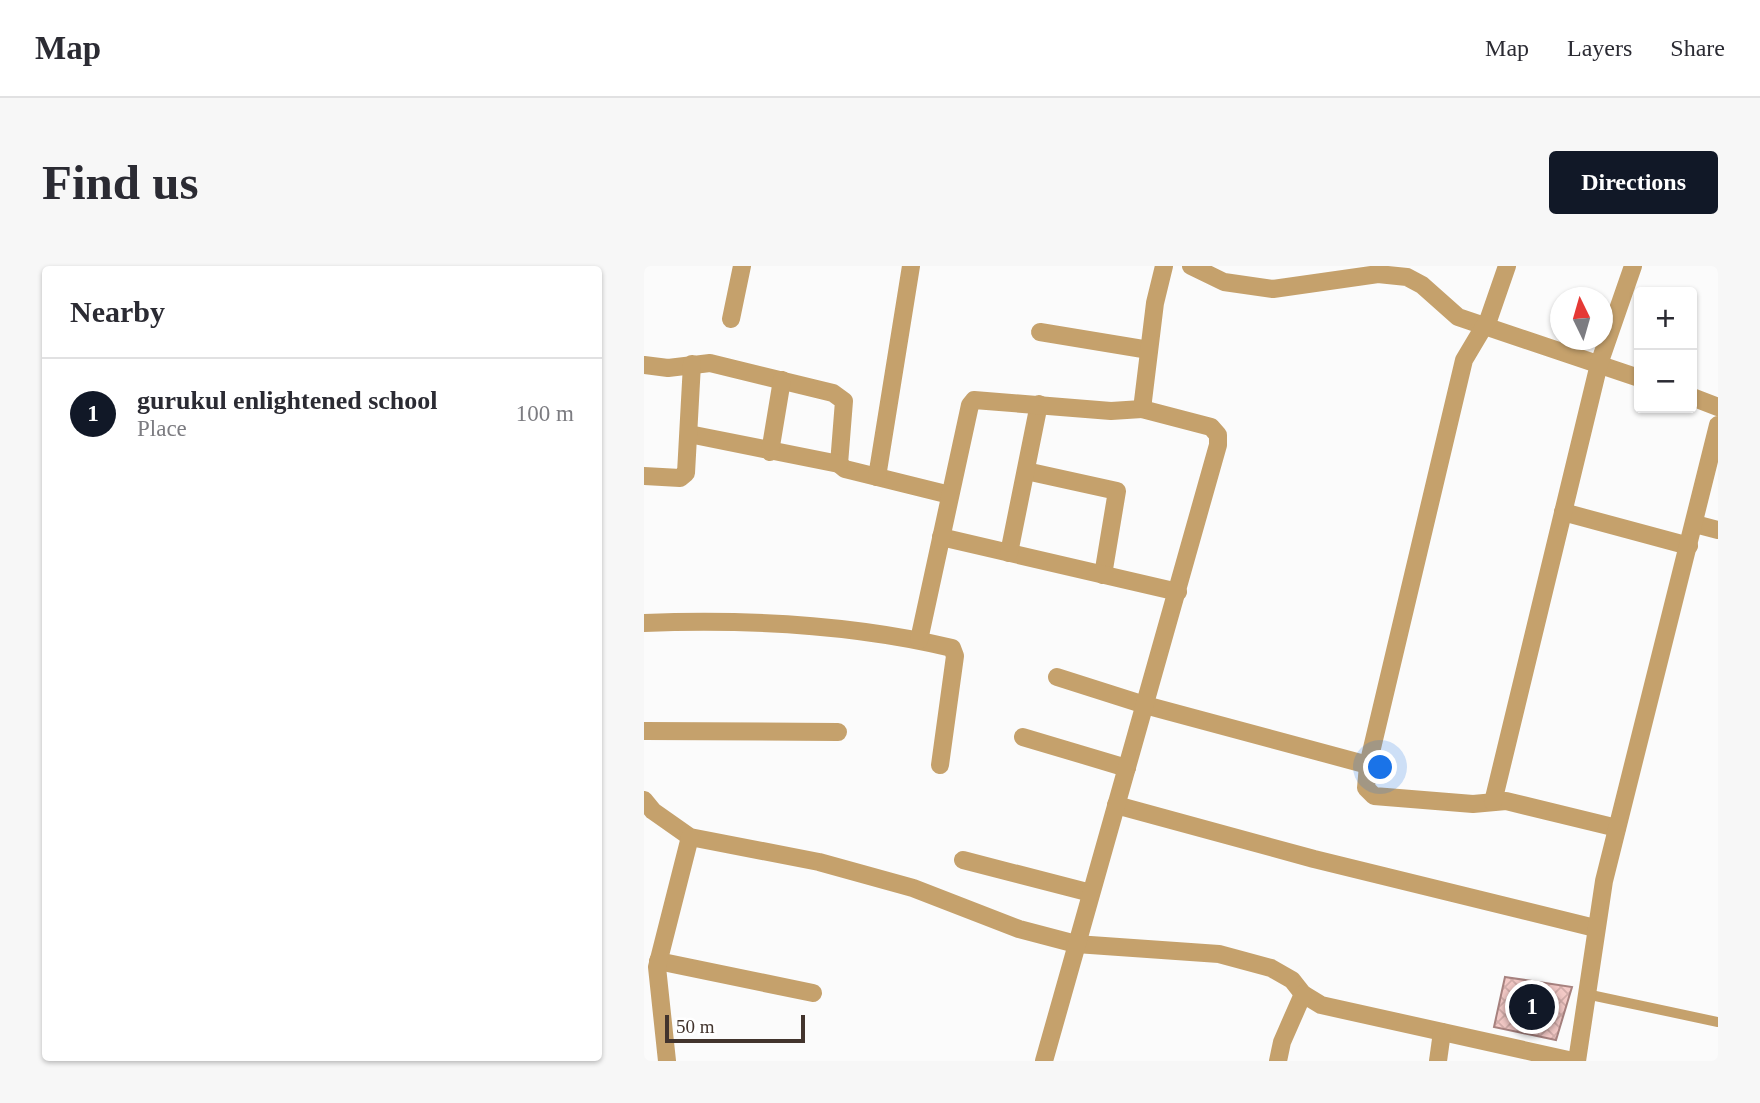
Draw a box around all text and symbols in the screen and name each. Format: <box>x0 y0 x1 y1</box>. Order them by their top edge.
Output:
text: Map <box>35 30 101 66</box>
text: Map <box>1485 35 1529 61</box>
text: Layers <box>1567 35 1632 61</box>
text: Share <box>1670 35 1725 61</box>
button: Directions <box>1549 151 1718 214</box>
text: Find us <box>42 155 199 210</box>
north arrow <box>1550 287 1613 350</box>
map controls <box>1634 287 1697 413</box>
button: + <box>1634 287 1697 350</box>
text: Nearby <box>70 295 165 328</box>
button: − <box>1634 350 1697 413</box>
text: gurukul enlightened school <box>137 386 438 415</box>
text: 1 <box>87 401 99 426</box>
text: 100 m <box>516 401 574 426</box>
text: Place <box>137 416 187 441</box>
your location <box>1363 750 1397 784</box>
pin: 1 <box>1509 981 1555 1033</box>
scale bar <box>665 1012 805 1044</box>
text: 50 m <box>676 1016 715 1037</box>

